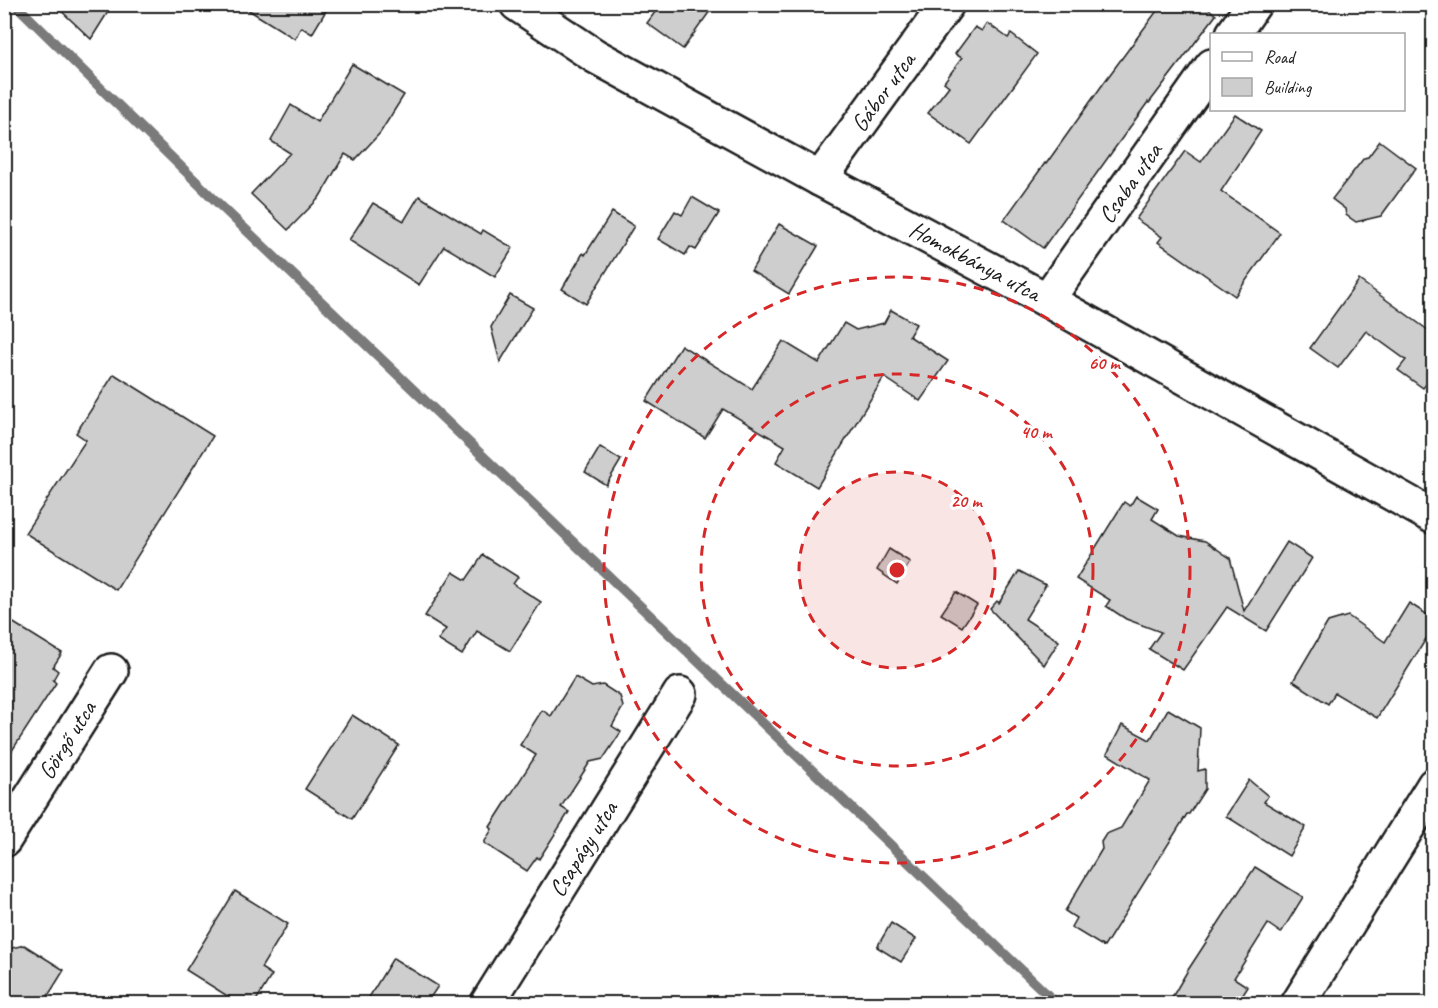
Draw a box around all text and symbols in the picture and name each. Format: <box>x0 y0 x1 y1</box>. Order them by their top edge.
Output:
legend <box>1210 33 1405 111</box>
street label: Gábor utca <box>844 45 923 138</box>
text: Road <box>1264 46 1297 68</box>
text: Building <box>1264 76 1313 98</box>
street label: Csaba utca <box>1091 136 1169 229</box>
street label: Homokbánya utca <box>904 214 1048 309</box>
text: 60 m <box>1088 352 1121 374</box>
text: 40 m <box>1021 421 1053 443</box>
text: 20 m <box>951 490 983 512</box>
centre of rings <box>887 560 907 580</box>
street label: Görgő utca <box>31 694 103 785</box>
street label: Csapágy utca <box>542 795 625 902</box>

